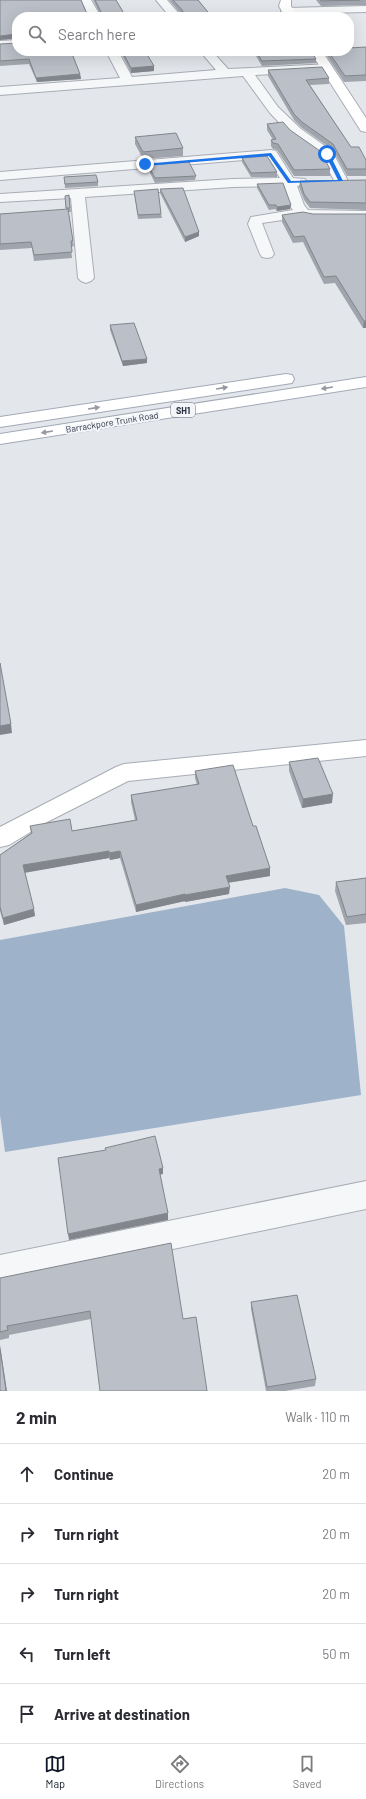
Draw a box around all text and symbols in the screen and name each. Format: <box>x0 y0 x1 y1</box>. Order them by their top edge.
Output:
search box <box>12 12 354 56</box>
icon: search <box>26 23 48 45</box>
text: Search here <box>58 25 136 43</box>
route start <box>318 145 336 163</box>
route end <box>136 155 154 173</box>
one-way arrow <box>216 385 229 391</box>
one-way arrow <box>321 385 334 391</box>
road number: SH1 <box>171 403 195 417</box>
one-way arrow <box>88 405 100 411</box>
street label: Barrackpore Trunk Road <box>65 409 159 435</box>
one-way arrow <box>41 429 53 435</box>
text: 2 min <box>16 1407 57 1427</box>
text: Walk · 110 m <box>285 1409 350 1425</box>
icon: ahead <box>16 1463 38 1485</box>
text: Continue <box>54 1465 114 1483</box>
text: 20 m <box>322 1466 350 1482</box>
icon: right <box>16 1523 38 1545</box>
text: Turn right <box>54 1525 119 1543</box>
text: 20 m <box>322 1526 350 1542</box>
icon: right <box>16 1583 38 1605</box>
text: Turn right <box>54 1585 119 1603</box>
text: 20 m <box>322 1586 350 1602</box>
icon: left <box>16 1643 38 1665</box>
text: Turn left <box>54 1645 110 1663</box>
text: 50 m <box>323 1646 350 1662</box>
icon: arrive <box>16 1703 38 1725</box>
text: Arrive at destination <box>54 1705 190 1723</box>
tab: Map <box>44 1753 66 1790</box>
tab: Directions <box>155 1753 204 1790</box>
tab: Saved <box>293 1753 322 1790</box>

